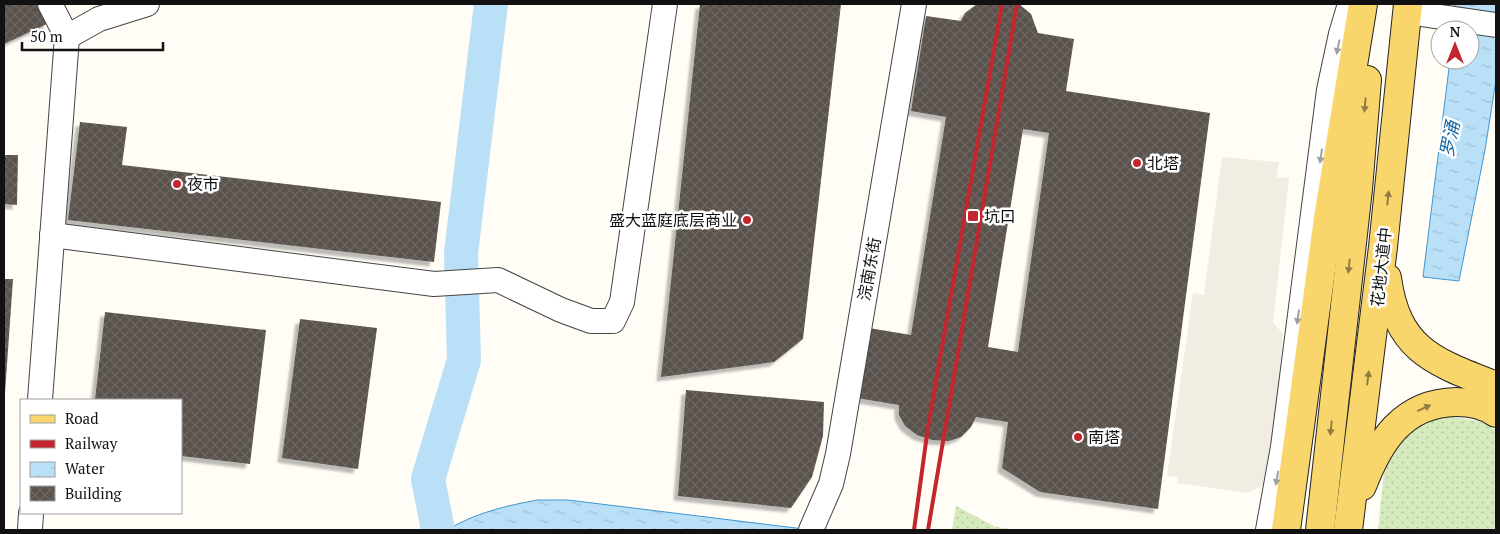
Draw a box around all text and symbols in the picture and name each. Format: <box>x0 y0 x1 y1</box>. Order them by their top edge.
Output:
scale bar <box>22 20 164 52</box>
north arrow <box>1430 20 1480 70</box>
text: N <box>1450 22 1461 41</box>
text: 50 m <box>30 26 63 46</box>
one-way arrow <box>1334 39 1342 55</box>
one-way arrow <box>1361 97 1369 113</box>
water label: 罗涌 <box>1434 117 1465 159</box>
one-way arrow <box>1317 148 1325 164</box>
place label: 北塔 <box>1147 152 1179 174</box>
marker: 北塔 <box>1131 157 1143 169</box>
place label: 夜市 <box>187 173 219 195</box>
marker: 夜市 <box>171 178 183 190</box>
one-way arrow <box>1384 190 1392 206</box>
place label: 坑口 <box>984 205 1016 227</box>
place label: 盛大蓝庭底层商业 <box>609 209 737 231</box>
marker: 坑口 <box>966 209 980 223</box>
marker: 盛大蓝庭底层商业 <box>741 214 753 226</box>
street label: 花地大道中 <box>1366 226 1396 308</box>
street label: 浣南东街 <box>853 236 885 302</box>
one-way arrow <box>1345 259 1353 275</box>
one-way arrow <box>1294 309 1302 325</box>
one-way arrow <box>1364 369 1372 385</box>
legend <box>20 399 182 514</box>
one-way arrow <box>1417 403 1431 411</box>
text: Road <box>65 408 98 428</box>
one-way arrow <box>1327 420 1335 436</box>
place label: 南塔 <box>1088 426 1120 448</box>
marker: 南塔 <box>1072 431 1084 443</box>
text: Railway <box>65 433 118 453</box>
text: Water <box>65 458 105 478</box>
one-way arrow <box>1273 470 1281 486</box>
text: Building <box>65 483 123 503</box>

